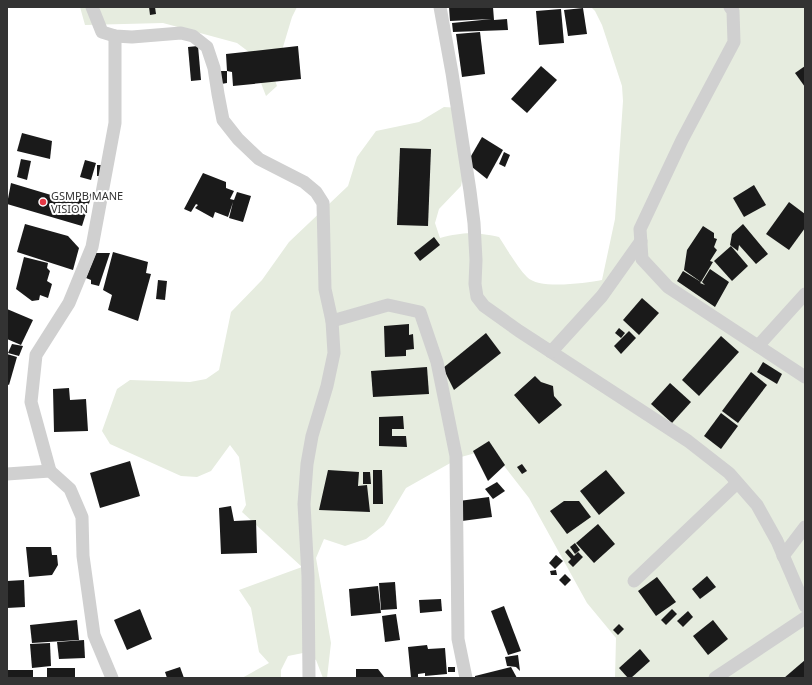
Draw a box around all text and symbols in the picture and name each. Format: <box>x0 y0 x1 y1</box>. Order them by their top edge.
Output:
place label: GSMPB MANE VISION <box>51 188 123 216</box>
marker: GSMPB MANE VISION <box>38 197 48 207</box>

